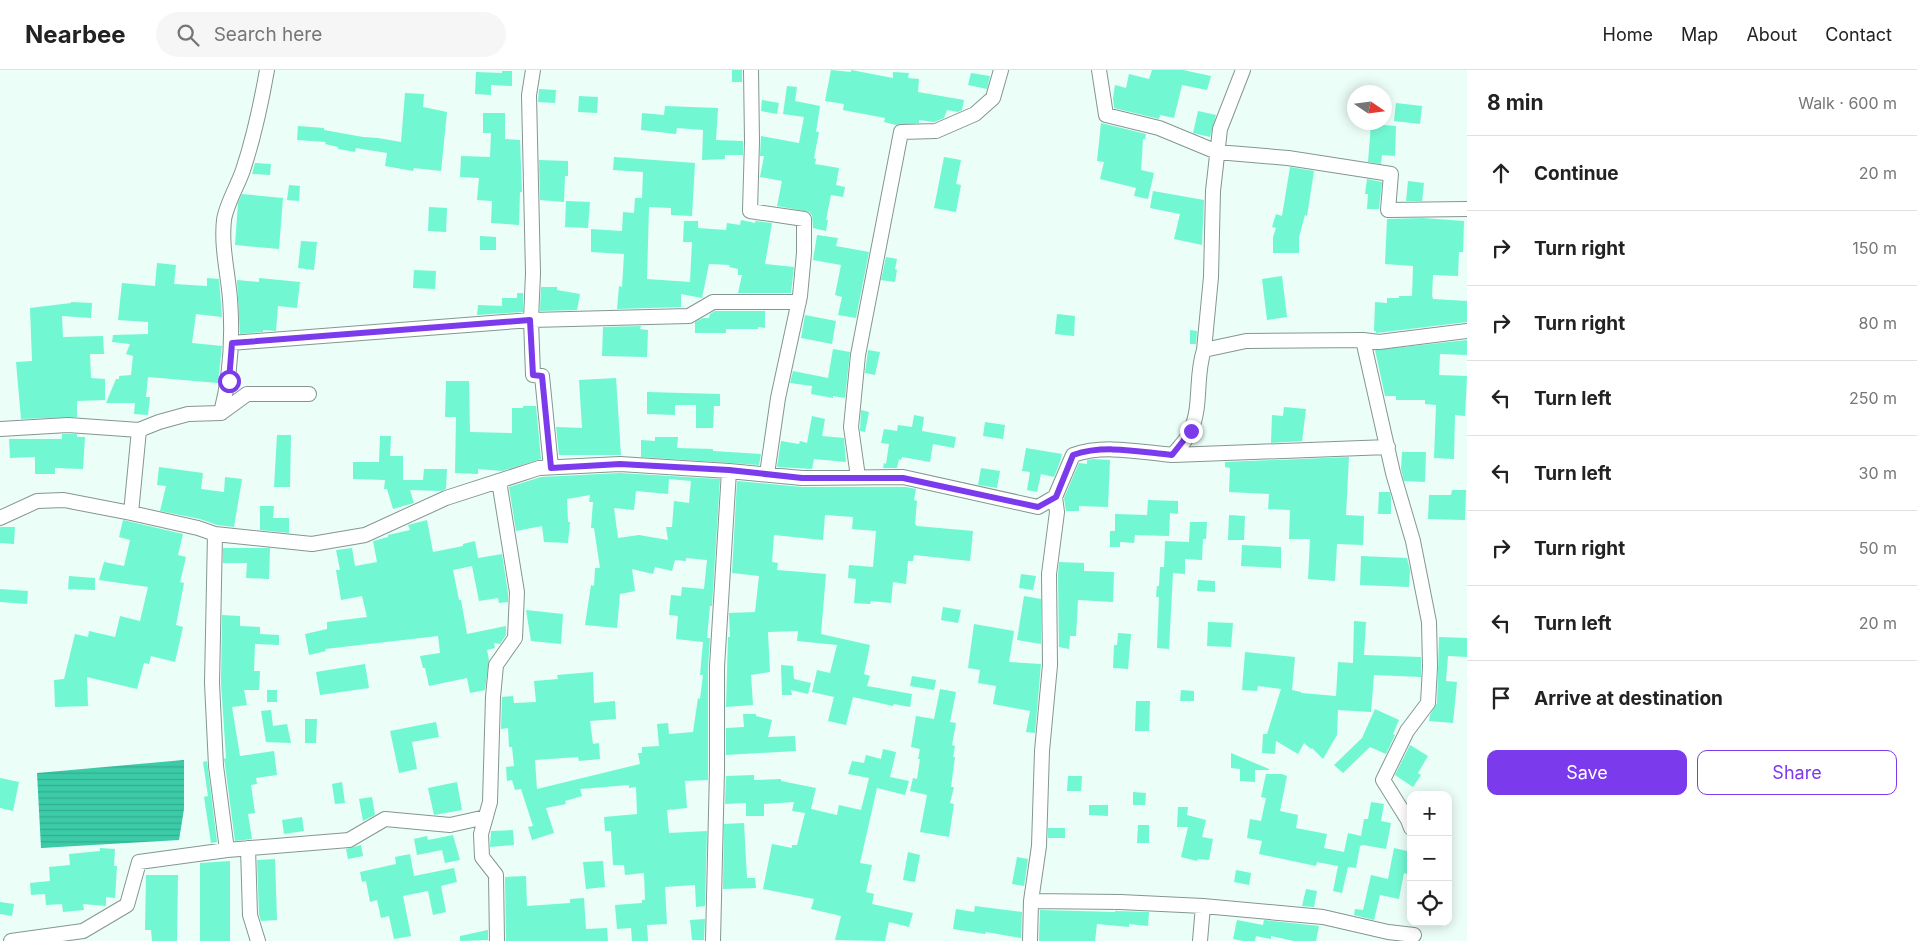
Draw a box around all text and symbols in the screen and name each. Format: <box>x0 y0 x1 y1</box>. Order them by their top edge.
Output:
search box <box>156 12 506 57</box>
text: Nearbee <box>25 20 126 49</box>
icon: search <box>174 21 202 49</box>
text: Search here <box>214 23 322 46</box>
text: Home <box>1603 24 1653 45</box>
text: Map <box>1681 24 1718 45</box>
text: About <box>1746 24 1797 45</box>
text: Contact <box>1825 24 1892 45</box>
north arrow <box>1347 85 1392 130</box>
text: 8 min <box>1487 90 1544 115</box>
text: Walk · 600 m <box>1798 93 1897 113</box>
icon: ahead <box>1487 159 1515 187</box>
text: Continue <box>1534 162 1619 185</box>
text: 20 m <box>1859 163 1897 183</box>
icon: right <box>1487 234 1515 262</box>
text: Turn right <box>1534 237 1625 260</box>
text: 150 m <box>1852 238 1897 258</box>
icon: right <box>1487 309 1515 337</box>
text: Turn right <box>1534 312 1625 335</box>
text: 80 m <box>1858 313 1897 333</box>
route start <box>218 370 241 393</box>
icon: left <box>1487 384 1515 412</box>
text: Turn left <box>1534 387 1612 410</box>
text: 250 m <box>1849 388 1897 408</box>
route end <box>1180 420 1203 443</box>
icon: left <box>1487 459 1515 487</box>
text: Turn left <box>1534 462 1612 485</box>
text: 30 m <box>1859 463 1897 483</box>
icon: right <box>1487 534 1515 562</box>
text: Turn right <box>1534 537 1625 560</box>
text: 50 m <box>1859 538 1897 558</box>
icon: left <box>1487 609 1515 637</box>
text: Turn left <box>1534 612 1612 635</box>
text: 20 m <box>1859 613 1897 633</box>
icon: arrive <box>1487 684 1515 712</box>
text: Arrive at destination <box>1534 687 1723 710</box>
button: Save <box>1487 750 1687 795</box>
button: Share <box>1697 750 1897 795</box>
map controls <box>1407 791 1452 926</box>
button: + <box>1407 791 1452 836</box>
button: − <box>1407 836 1452 881</box>
button: locate <box>1407 881 1452 926</box>

